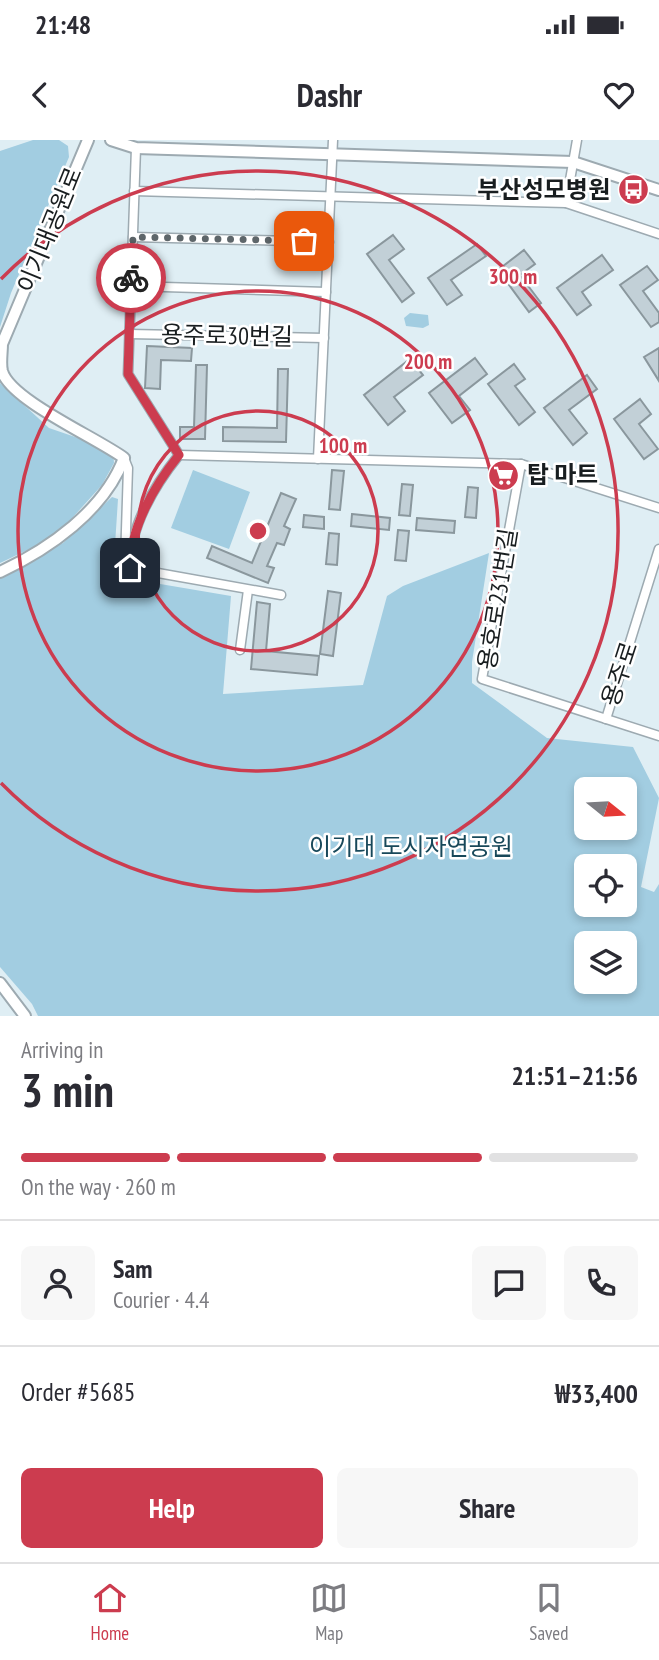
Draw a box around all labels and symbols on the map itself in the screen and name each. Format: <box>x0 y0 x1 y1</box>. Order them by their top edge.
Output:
street label: 이기대공원로 <box>10 163 89 297</box>
bus stop icon: 부산성모병원 <box>616 173 650 207</box>
place label: 부산성모병원 <box>478 174 610 205</box>
pin <box>274 211 334 271</box>
courier <box>96 243 166 313</box>
text: 300 m <box>489 263 537 290</box>
street label: 용주로30번길 <box>161 319 293 352</box>
text: 200 m <box>404 348 452 375</box>
text: 100 m <box>319 432 367 459</box>
supermarket icon: 탑 마트 <box>487 458 521 492</box>
place label: 탑 마트 <box>527 459 598 490</box>
centre of rings <box>246 519 270 543</box>
street label: 용호로231번길 <box>471 526 524 672</box>
pin <box>100 538 160 598</box>
street label: 용주로 <box>595 638 645 710</box>
north arrow <box>574 777 637 840</box>
park label: 이기대 도시자연공원 <box>309 831 513 862</box>

